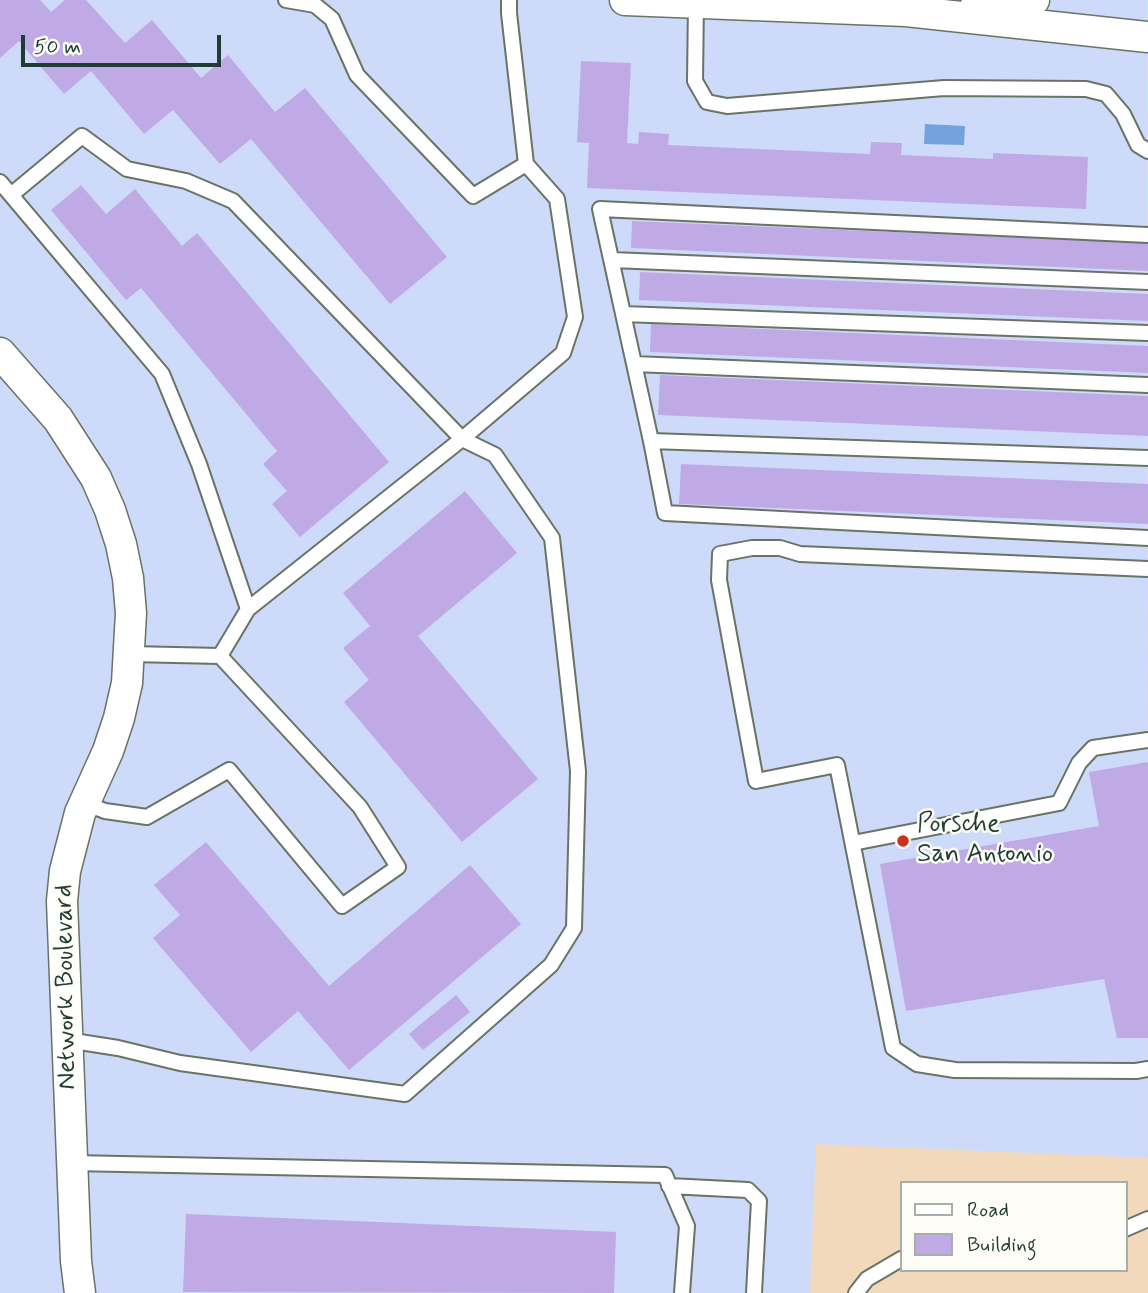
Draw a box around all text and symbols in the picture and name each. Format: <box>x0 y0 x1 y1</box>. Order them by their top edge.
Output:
scale bar <box>24 21 224 65</box>
text: 50 m <box>34 33 81 61</box>
place label: Porsche San Antonio <box>917 810 1053 872</box>
marker: Porsche San Antonio <box>895 833 911 849</box>
street label: Network Boulevard <box>50 884 84 1090</box>
legend <box>900 1181 1127 1272</box>
text: Road <box>967 1196 1009 1224</box>
text: Building <box>967 1231 1037 1259</box>

